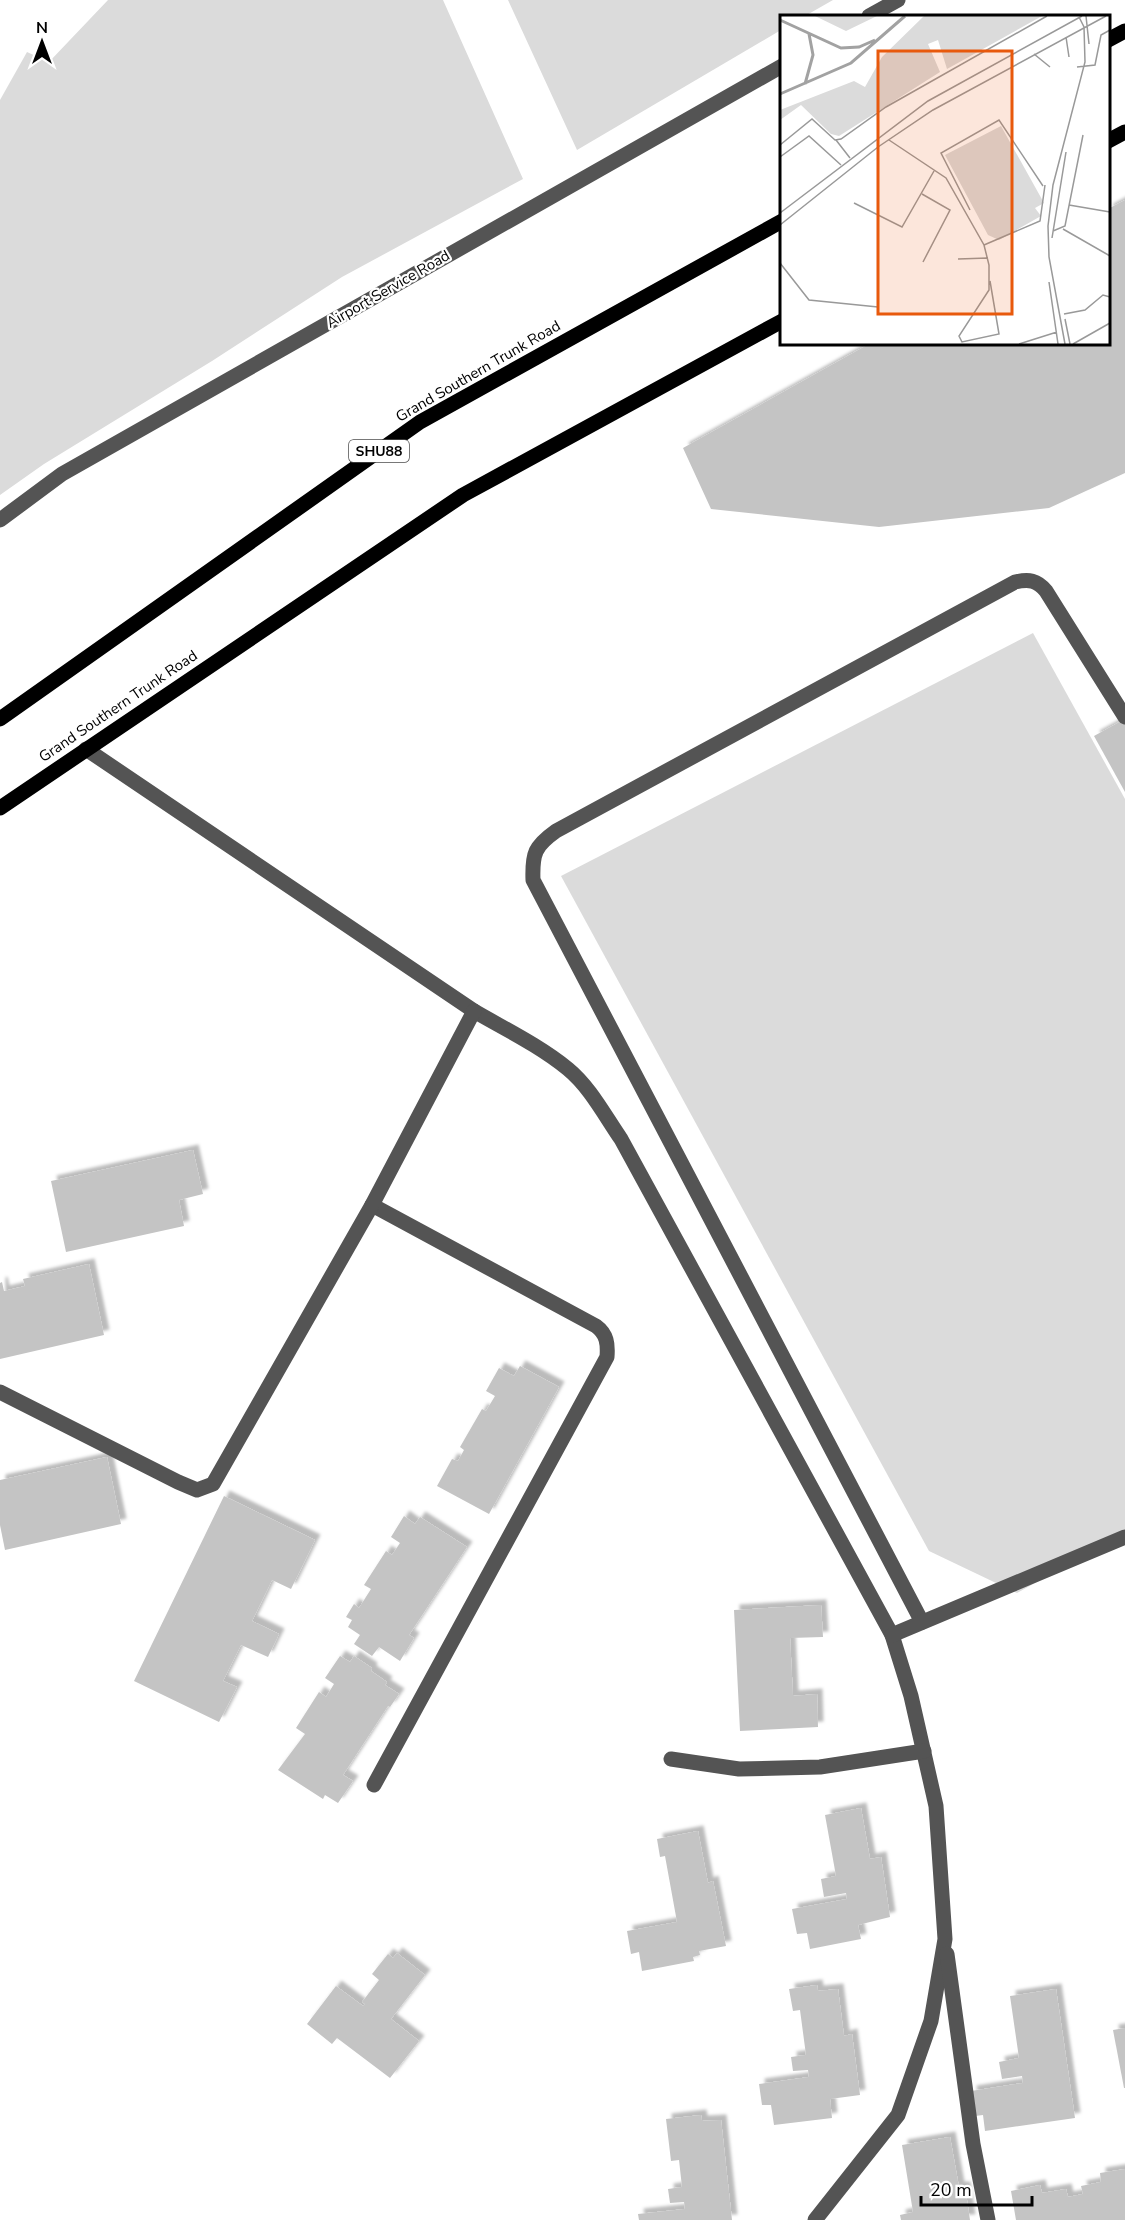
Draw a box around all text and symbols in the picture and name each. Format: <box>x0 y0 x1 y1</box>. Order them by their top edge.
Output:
north arrow <box>12 12 72 72</box>
inset map <box>780 15 1110 345</box>
text: N <box>36 17 48 39</box>
street label: Airport Service Road <box>323 245 453 333</box>
street label: Grand Southern Trunk Road <box>392 316 564 426</box>
road number: SHU88 <box>349 440 409 462</box>
street label: Grand Southern Trunk Road <box>35 645 201 767</box>
scale bar <box>921 2169 1032 2207</box>
text: 20 m <box>930 2178 972 2202</box>

